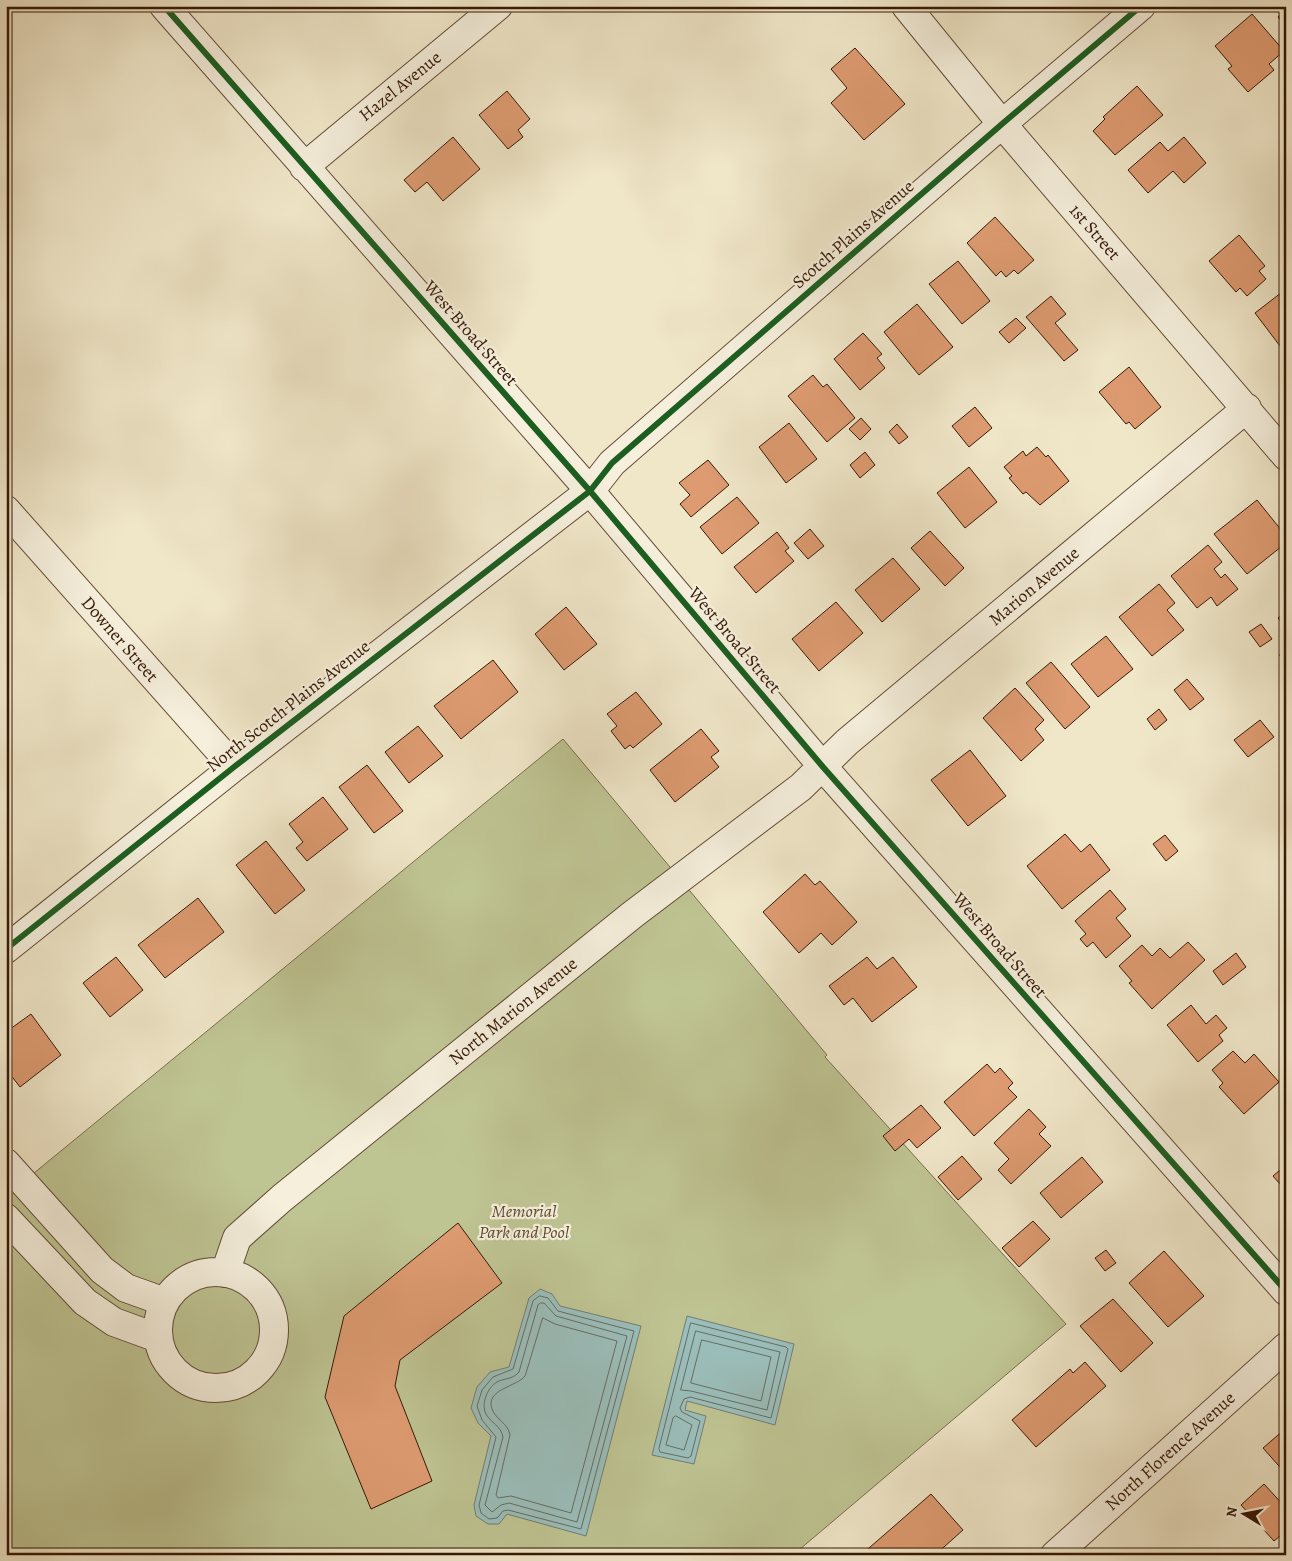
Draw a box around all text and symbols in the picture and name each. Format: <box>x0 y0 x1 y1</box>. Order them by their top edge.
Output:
street label: Hazel Avenue <box>354 45 446 127</box>
street label: Scotch Plains Avenue <box>787 174 919 294</box>
street label: 1st Street <box>1064 199 1126 265</box>
street label: West Broad Street <box>418 274 524 391</box>
street label: Marion Avenue <box>984 541 1084 631</box>
street label: West Broad Street <box>683 581 787 698</box>
street label: Downer Street <box>76 591 164 687</box>
street label: North Scotch Plains Avenue <box>201 634 375 778</box>
street label: West Broad Street <box>947 886 1053 1003</box>
street label: North Marion Avenue <box>444 952 582 1070</box>
park label: Memorial Park and Pool <box>479 1199 570 1244</box>
street label: North Florence Avenue <box>1101 1387 1239 1515</box>
north arrow <box>1220 1488 1270 1538</box>

